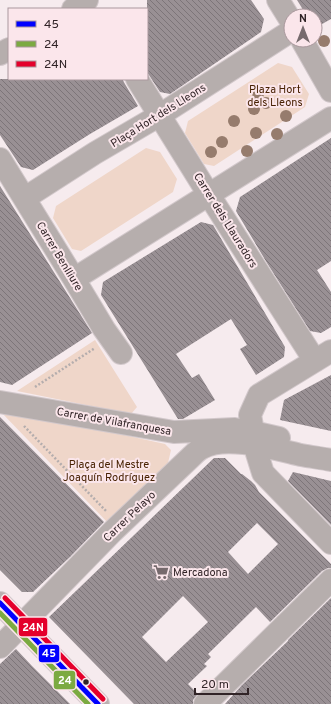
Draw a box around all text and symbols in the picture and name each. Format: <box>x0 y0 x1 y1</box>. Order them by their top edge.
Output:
legend <box>8 8 148 80</box>
north arrow <box>283 8 323 48</box>
text: N <box>299 12 307 26</box>
text: 45 <box>44 17 59 33</box>
text: 24 <box>44 37 59 53</box>
text: 24N <box>44 57 67 73</box>
street label: Plaça Hort dels Lleons <box>108 81 209 151</box>
park label: Plaza Hort dels Lleons <box>247 83 303 110</box>
street label: Carrer dels Llauradors <box>190 170 260 271</box>
street label: Carrer Benlliure <box>33 219 85 294</box>
street label: Carrer de Vilafranquesa <box>55 405 172 439</box>
park label: Plaça del Mestre Joaquín Rodríguez <box>63 458 155 485</box>
street label: Carrer Pelayo <box>101 488 159 545</box>
supermarket icon: Mercadona <box>152 563 170 581</box>
place label: Mercadona <box>173 566 228 580</box>
line badge: 24N <box>18 617 48 637</box>
text: 24N <box>22 621 44 635</box>
line badge: 45 <box>38 644 60 663</box>
text: 45 <box>42 647 56 661</box>
line badge: 24 <box>53 670 76 690</box>
scale bar <box>195 670 248 696</box>
text: 24 <box>58 674 72 688</box>
unlabelled marker <box>81 677 91 687</box>
text: 20 m <box>201 677 229 693</box>

